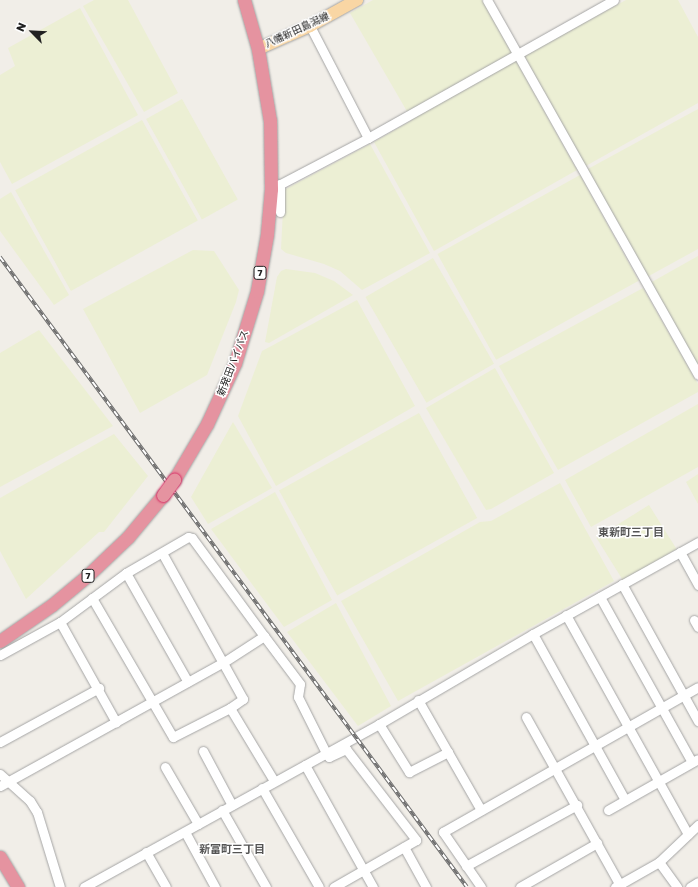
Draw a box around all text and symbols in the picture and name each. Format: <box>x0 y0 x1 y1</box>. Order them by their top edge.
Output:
street label: 八幡新田島潟線 <box>263 10 331 50</box>
north arrow <box>12 12 52 52</box>
text: N <box>13 20 28 33</box>
road number: 7 <box>253 266 267 280</box>
street label: 新発田バイパス <box>215 328 251 398</box>
district label: 東新町三丁目 <box>598 525 664 539</box>
road number: 7 <box>81 569 95 583</box>
district label: 新富町三丁目 <box>199 842 265 856</box>

